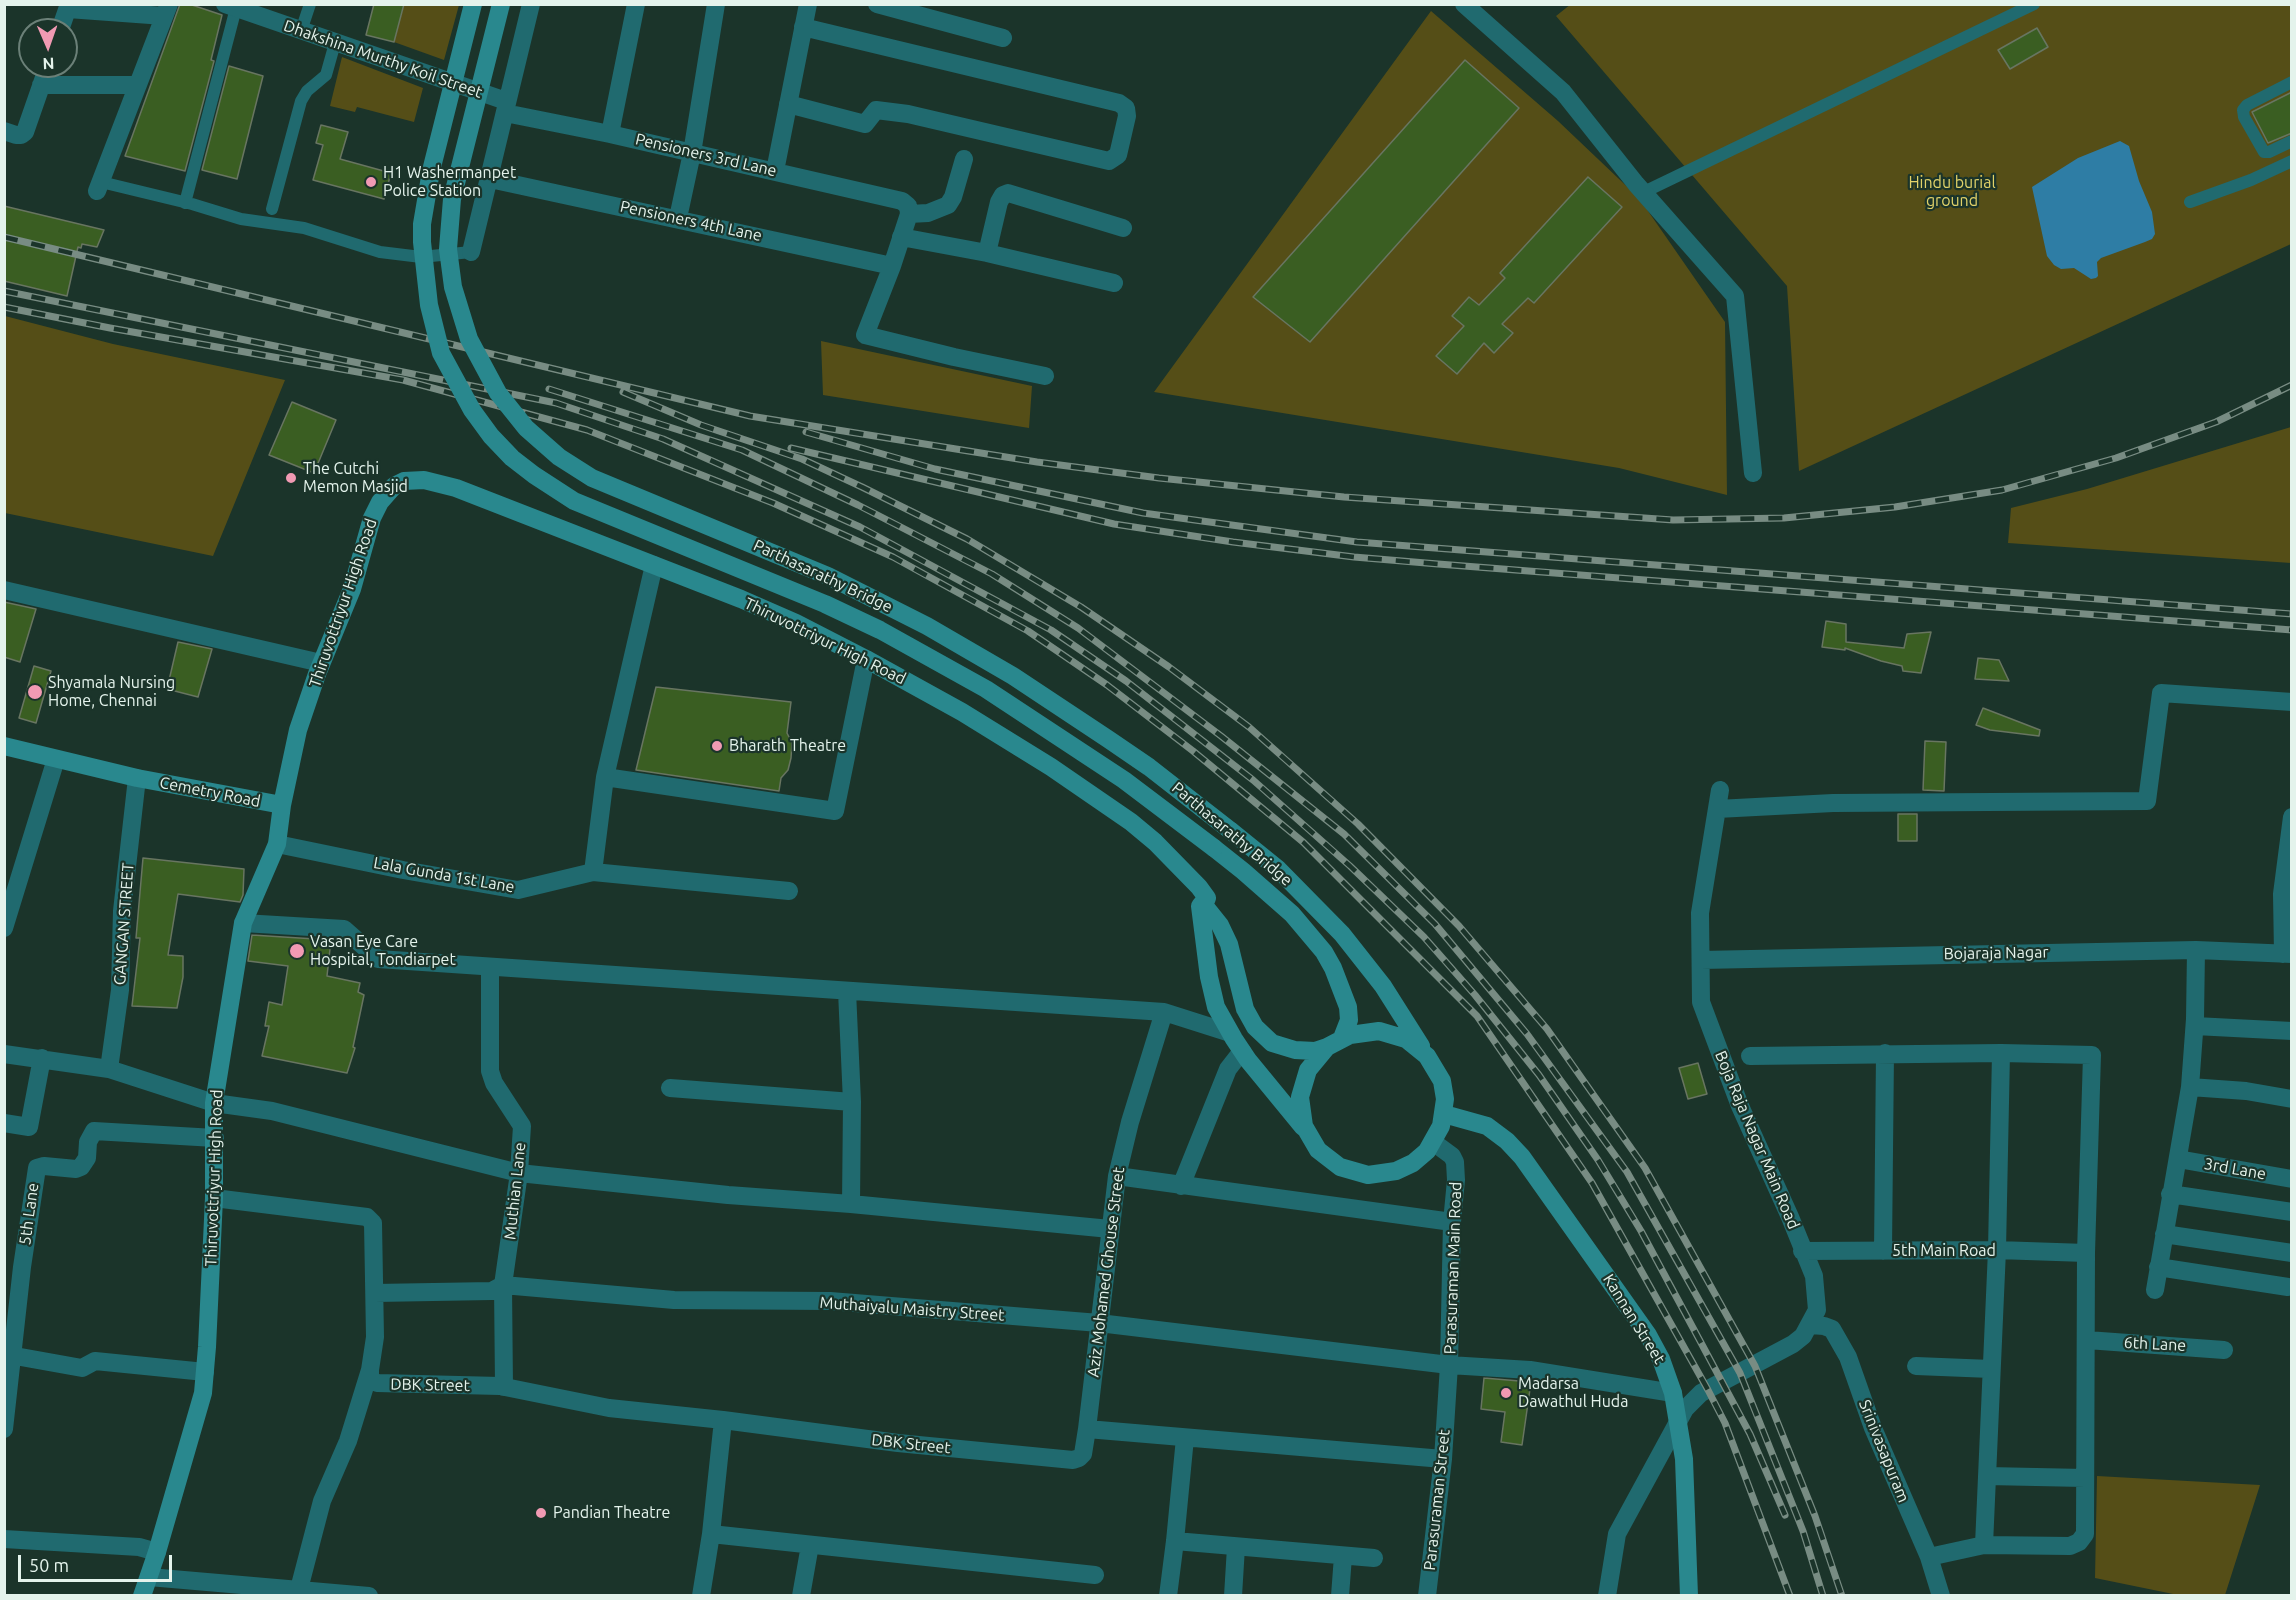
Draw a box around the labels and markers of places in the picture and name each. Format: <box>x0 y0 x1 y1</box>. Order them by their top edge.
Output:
place label: H1 Washermanpet Police Station <box>383 163 516 201</box>
marker: H1 Washermanpet Police Station <box>364 175 378 189</box>
place label: The Cutchi Memon Masjid <box>303 459 408 497</box>
marker: The Cutchi Memon Masjid <box>284 471 298 485</box>
place label: Shyamala Nursing Home, Chennai <box>48 673 175 711</box>
marker: Shyamala Nursing Home, Chennai <box>26 683 44 701</box>
place label: Bharath Theatre <box>729 736 846 756</box>
marker: Bharath Theatre <box>710 739 724 753</box>
place label: Vasan Eye Care Hospital, Tondiarpet <box>310 932 456 970</box>
marker: Vasan Eye Care Hospital, Tondiarpet <box>288 942 306 960</box>
place label: Madarsa Dawathul Huda <box>1518 1374 1628 1412</box>
marker: Madarsa Dawathul Huda <box>1499 1386 1513 1400</box>
place label: Pandian Theatre <box>553 1503 670 1523</box>
marker: Pandian Theatre <box>534 1506 548 1520</box>

